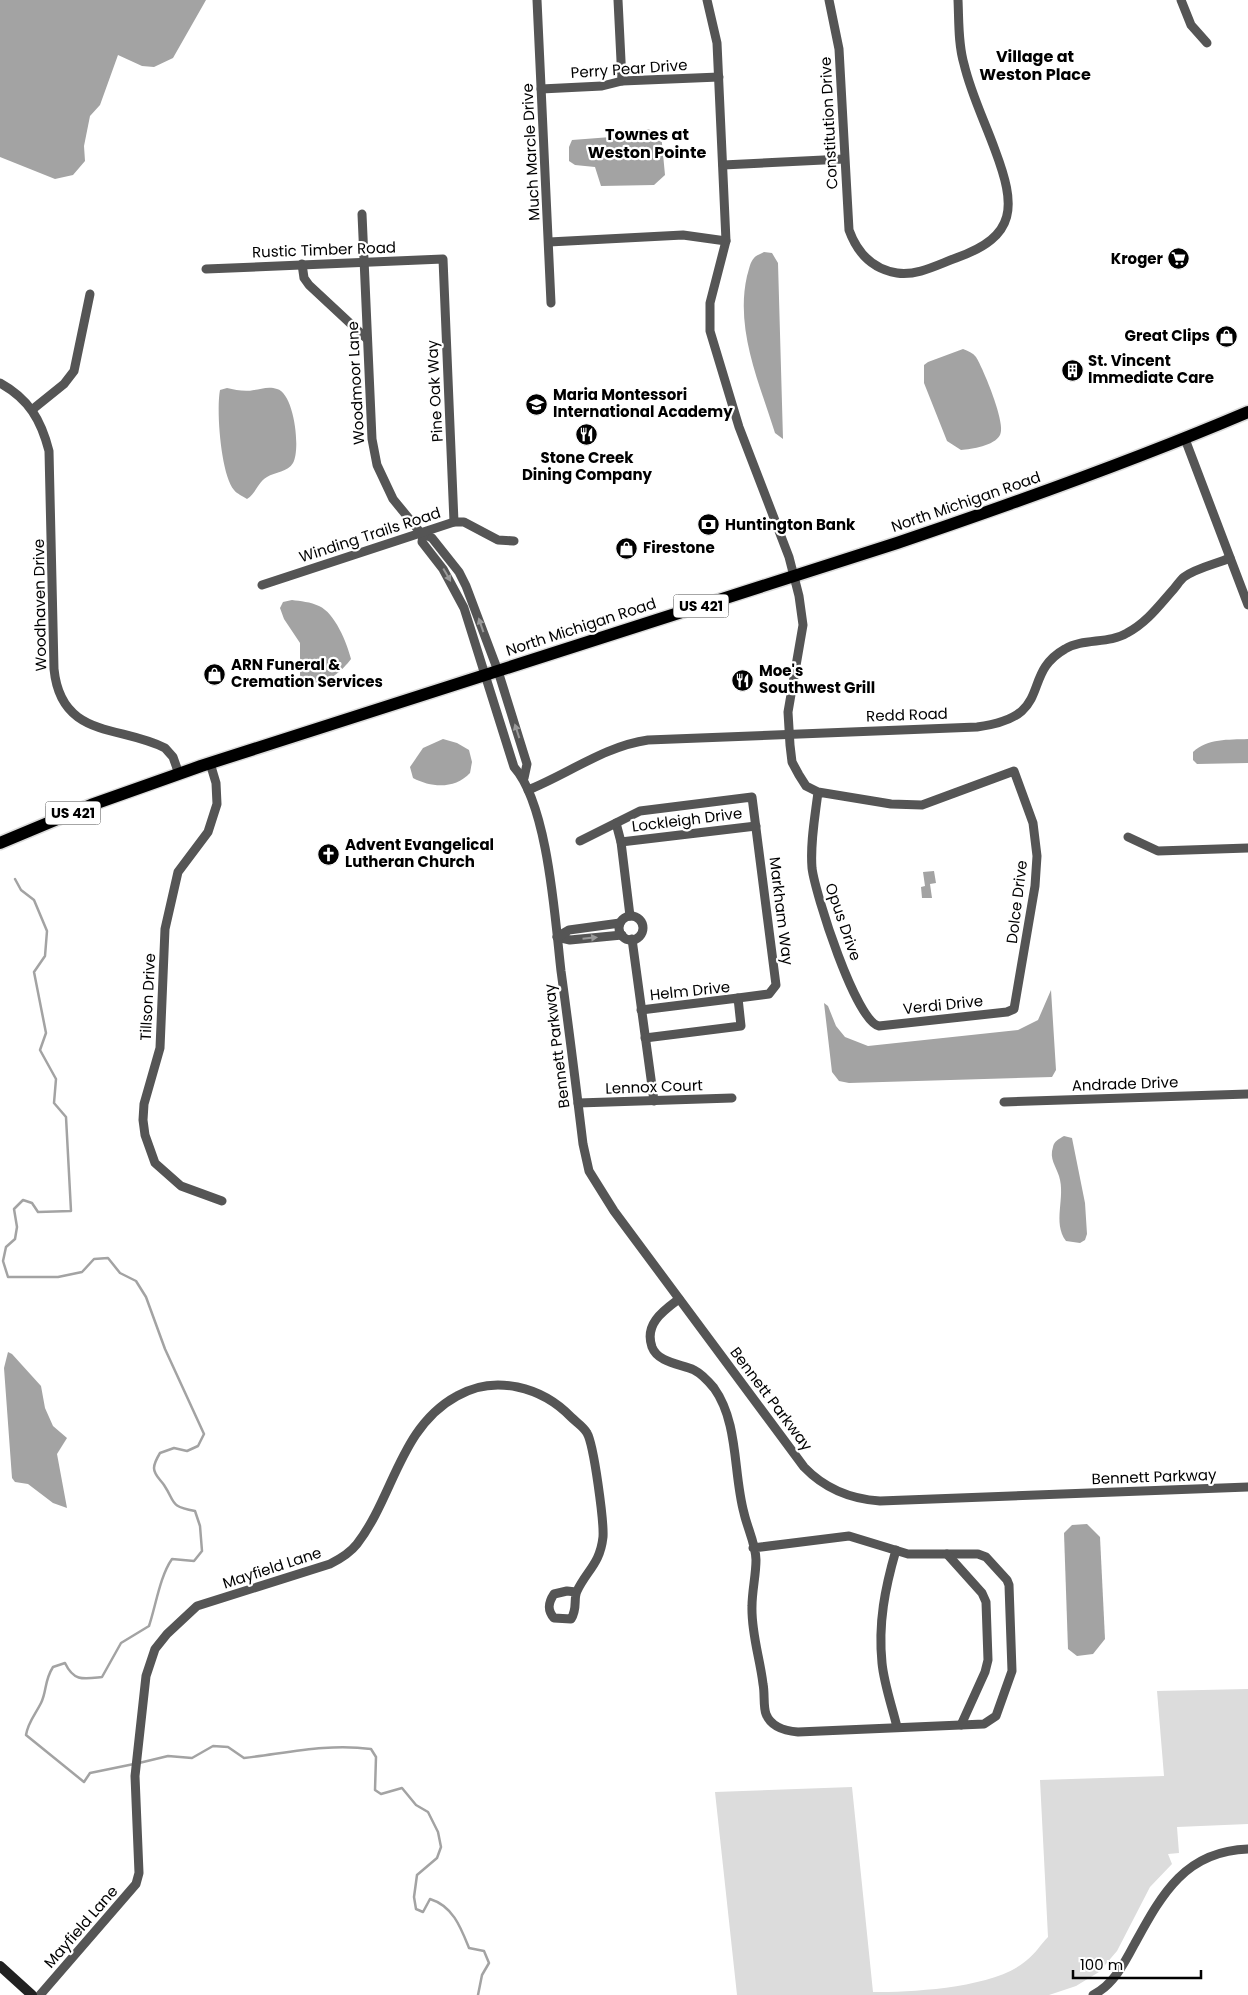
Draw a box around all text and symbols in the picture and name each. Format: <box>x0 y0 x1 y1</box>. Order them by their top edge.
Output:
district label: Village at Weston Place <box>979 45 1091 86</box>
street label: Perry Pear Drive <box>570 54 688 83</box>
street label: Constitution Drive <box>815 56 842 190</box>
street label: Much Marcle Drive <box>516 83 545 221</box>
district label: Townes at Weston Pointe <box>588 123 706 164</box>
street label: Rustic Timber Road <box>252 236 396 263</box>
supermarket icon: Kroger <box>1167 247 1191 271</box>
place label: Kroger <box>1111 248 1164 269</box>
street label: Woodmoor Lane <box>342 321 369 445</box>
shop icon: Great Clips <box>1214 324 1238 348</box>
place label: Great Clips <box>1125 325 1210 346</box>
street label: Pine Oak Way <box>421 339 448 443</box>
place label: St. Vincent Immediate Care <box>1088 350 1214 388</box>
building icon: St. Vincent Immediate Care <box>1060 358 1084 382</box>
place label: Maria Montessori International Academy <box>553 384 733 422</box>
school or university icon: Maria Montessori International Academy <box>525 392 549 416</box>
restaurant icon: Stone Creek Dining Company <box>575 423 599 447</box>
place label: Stone Creek Dining Company <box>522 447 653 485</box>
street label: North Michigan Road <box>888 466 1043 537</box>
street label: Winding Trails Road <box>296 502 443 567</box>
bank icon: Huntington Bank <box>697 513 721 537</box>
place label: Huntington Bank <box>725 514 856 535</box>
shop icon: Firestone <box>615 536 639 560</box>
place label: Firestone <box>643 537 715 558</box>
street label: Woodhaven Drive <box>28 539 51 672</box>
one-way arrow <box>443 568 451 583</box>
street label: North Michigan Road <box>503 592 659 661</box>
road number: US 421 <box>674 594 728 618</box>
one-way arrow <box>477 617 485 632</box>
place label: ARN Funeral & Cremation Services <box>231 654 383 692</box>
place label: Moe's Southwest Grill <box>759 660 875 698</box>
shop icon: ARN Funeral & Cremation Services <box>203 662 227 686</box>
restaurant icon: Moe's Southwest Grill <box>731 668 755 692</box>
street label: Redd Road <box>866 703 948 726</box>
one-way arrow <box>512 724 520 739</box>
road number: US 421 <box>46 801 100 824</box>
street label: Lockleigh Drive <box>631 802 743 837</box>
place label: Advent Evangelical Lutheran Church <box>345 834 494 872</box>
church icon: Advent Evangelical Lutheran Church <box>317 842 341 866</box>
street label: Markham Way <box>764 856 799 967</box>
street label: Dolce Drive <box>1001 859 1032 945</box>
street label: Opus Drive <box>820 880 867 964</box>
one-way arrow <box>582 934 598 942</box>
street label: Tillson Drive <box>135 953 160 1041</box>
street label: Helm Drive <box>649 976 731 1005</box>
street label: Bennett Parkway <box>538 982 575 1109</box>
street label: Verdi Drive <box>902 990 984 1019</box>
street label: Andrade Drive <box>1071 1071 1179 1096</box>
street label: Lennox Court <box>605 1074 703 1099</box>
street label: Bennett Parkway <box>725 1342 818 1455</box>
street label: Bennett Parkway <box>1091 1464 1217 1489</box>
street label: Mayfield Lane <box>220 1542 324 1593</box>
street label: Mayfield Lane <box>39 1881 122 1972</box>
scale bar <box>1073 1948 1200 1980</box>
text: 100 m <box>1080 1954 1123 1975</box>

